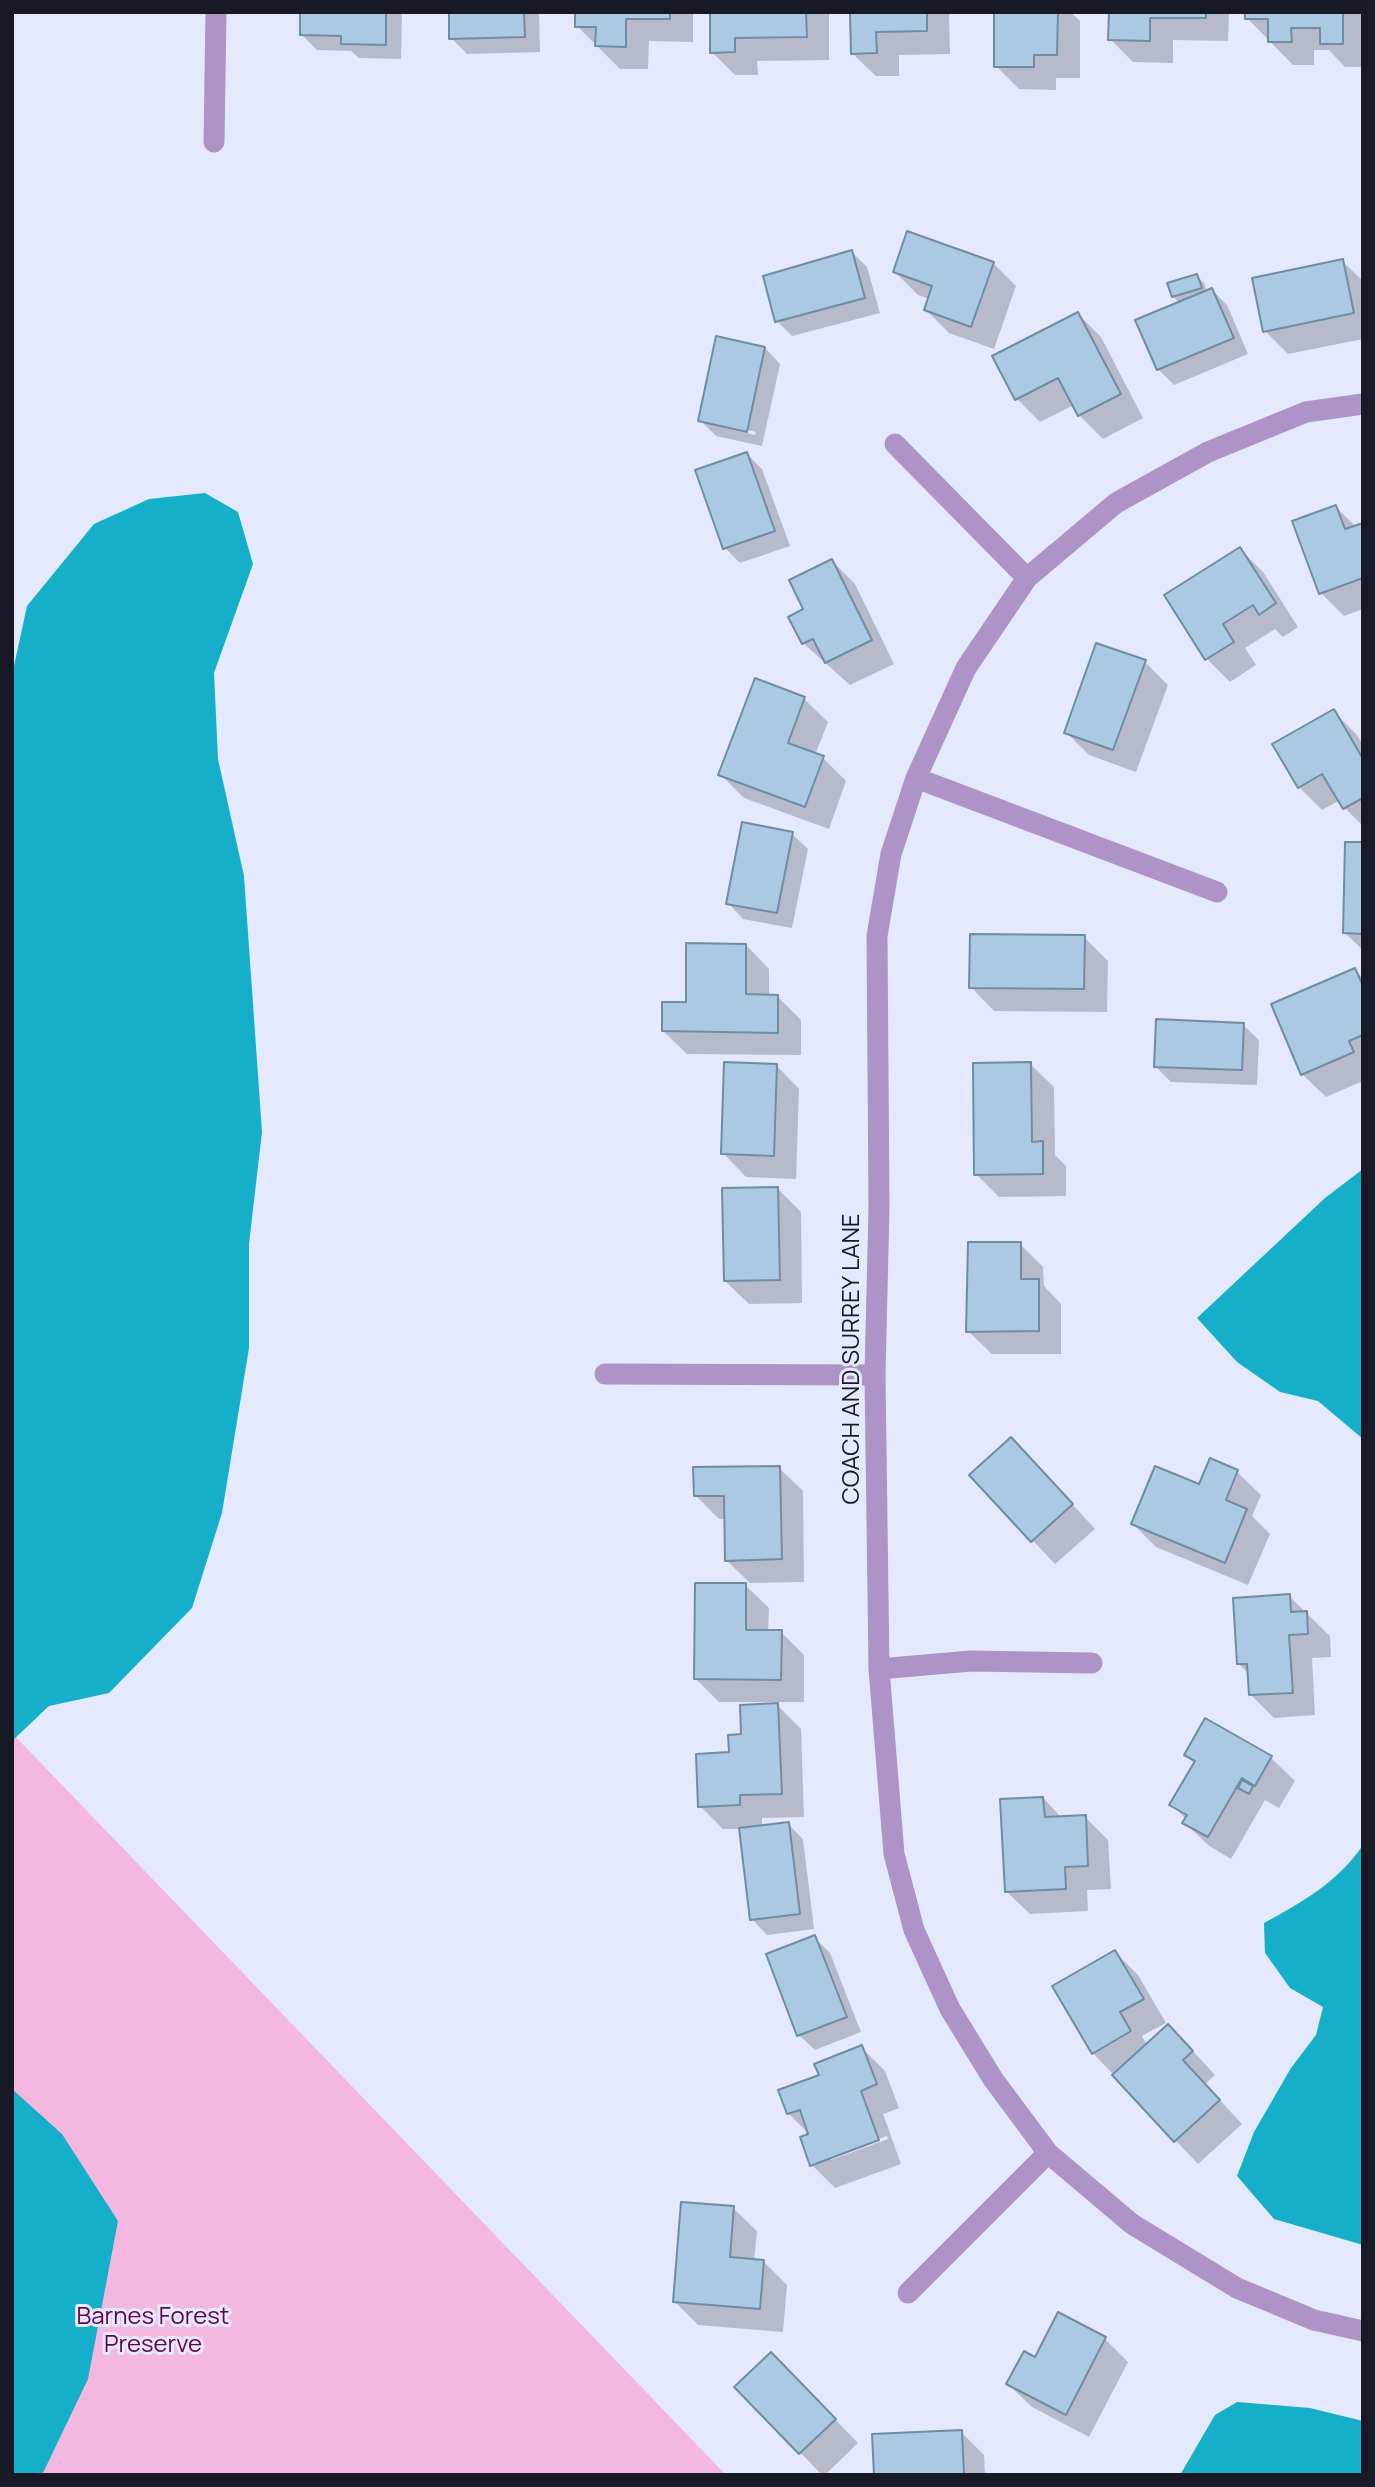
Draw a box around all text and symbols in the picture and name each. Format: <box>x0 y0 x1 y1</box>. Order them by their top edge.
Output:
street label: COACH AND SURREY LANE <box>838 1213 866 1505</box>
park label: Barnes Forest Preserve <box>77 2303 229 2359</box>

